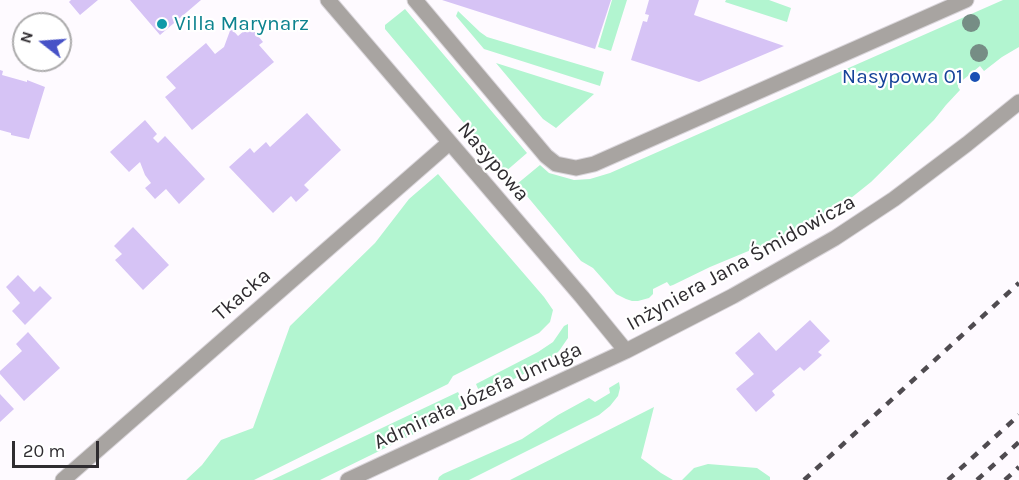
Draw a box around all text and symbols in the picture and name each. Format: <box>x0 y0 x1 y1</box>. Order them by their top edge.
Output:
place label: Villa Marynarz <box>174 11 309 37</box>
north arrow <box>12 12 72 72</box>
marker: Villa Marynarz <box>155 17 169 31</box>
text: N <box>15 29 37 45</box>
place label: Nasypowa 01 <box>842 64 963 90</box>
marker: Nasypowa 01 <box>968 70 982 84</box>
street label: Nasypowa <box>452 117 534 207</box>
street label: Inżyniera Jana Śmidowicza <box>622 189 860 337</box>
street label: Tkacka <box>208 263 276 327</box>
street label: Admirała Józefa Unruga <box>370 337 586 455</box>
scale bar <box>15 429 102 467</box>
text: 20 m <box>23 440 65 462</box>

